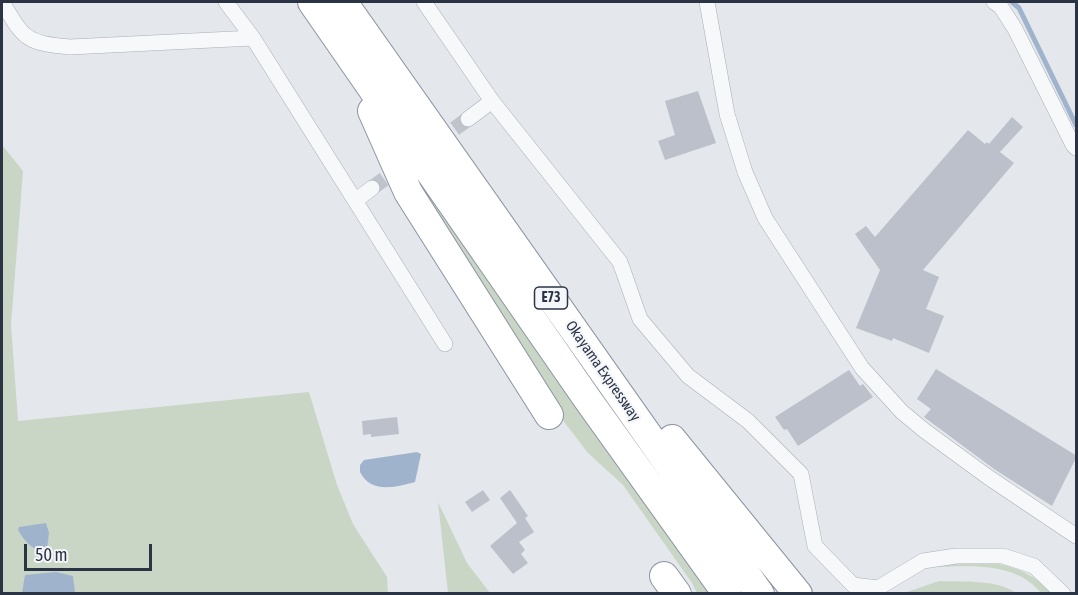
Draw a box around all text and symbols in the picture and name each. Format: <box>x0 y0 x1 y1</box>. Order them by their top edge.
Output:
road number: E73 <box>534 287 568 309</box>
street label: Okayama Expressway <box>562 317 644 425</box>
scale bar <box>27 532 154 570</box>
text: 50 m <box>35 544 67 565</box>

